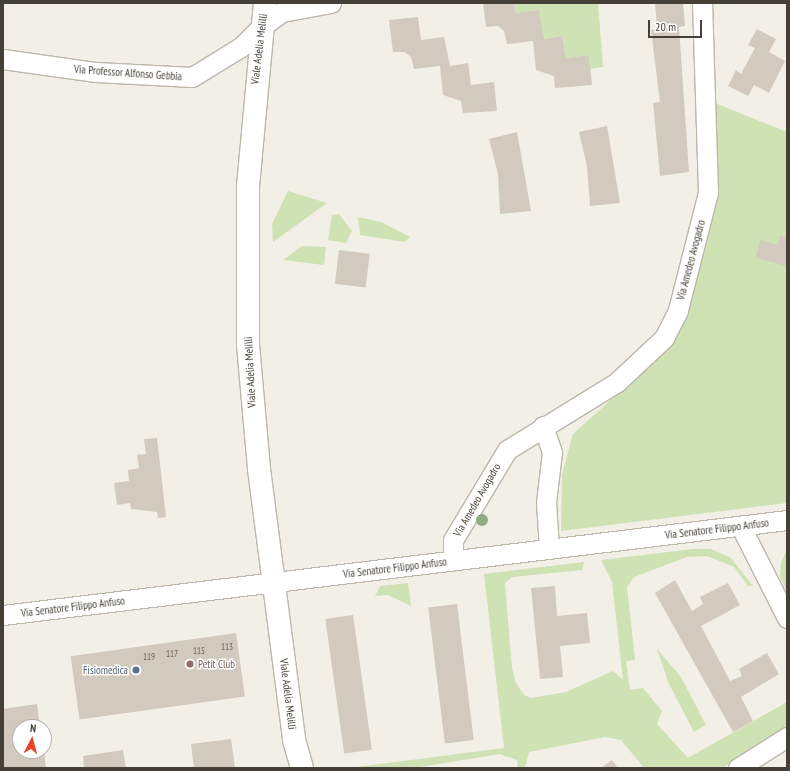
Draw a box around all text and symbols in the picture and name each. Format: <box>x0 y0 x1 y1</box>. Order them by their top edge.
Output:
scale bar <box>650 12 704 38</box>
street label: Viale Adelia Melilli <box>248 13 270 85</box>
text: 20 m <box>655 19 676 34</box>
street label: Via Professor Alfonso Gebbia <box>73 63 183 83</box>
street label: Via Amedeo Avogadro <box>674 218 708 302</box>
street label: Viale Adelia Melilli <box>242 336 258 408</box>
street label: Via Amedeo Avogadro <box>451 461 503 539</box>
street label: Via Senatore Filippo Anfuso <box>664 516 770 542</box>
street label: Via Senatore Filippo Anfuso <box>342 555 448 581</box>
street label: Via Senatore Filippo Anfuso <box>20 594 126 620</box>
house number: 113 <box>221 642 233 652</box>
house number: 115 <box>193 646 205 656</box>
house number: 117 <box>166 649 178 659</box>
house number: 119 <box>143 652 155 662</box>
place label: Petit Club <box>198 657 235 671</box>
street label: Viale Adelia Melilli <box>277 658 299 730</box>
marker: Petit Club <box>185 659 195 669</box>
place label: Fisiomedica <box>83 663 128 677</box>
marker: Fisiomedica <box>131 665 141 675</box>
north arrow <box>12 719 52 759</box>
text: N <box>29 721 37 735</box>

